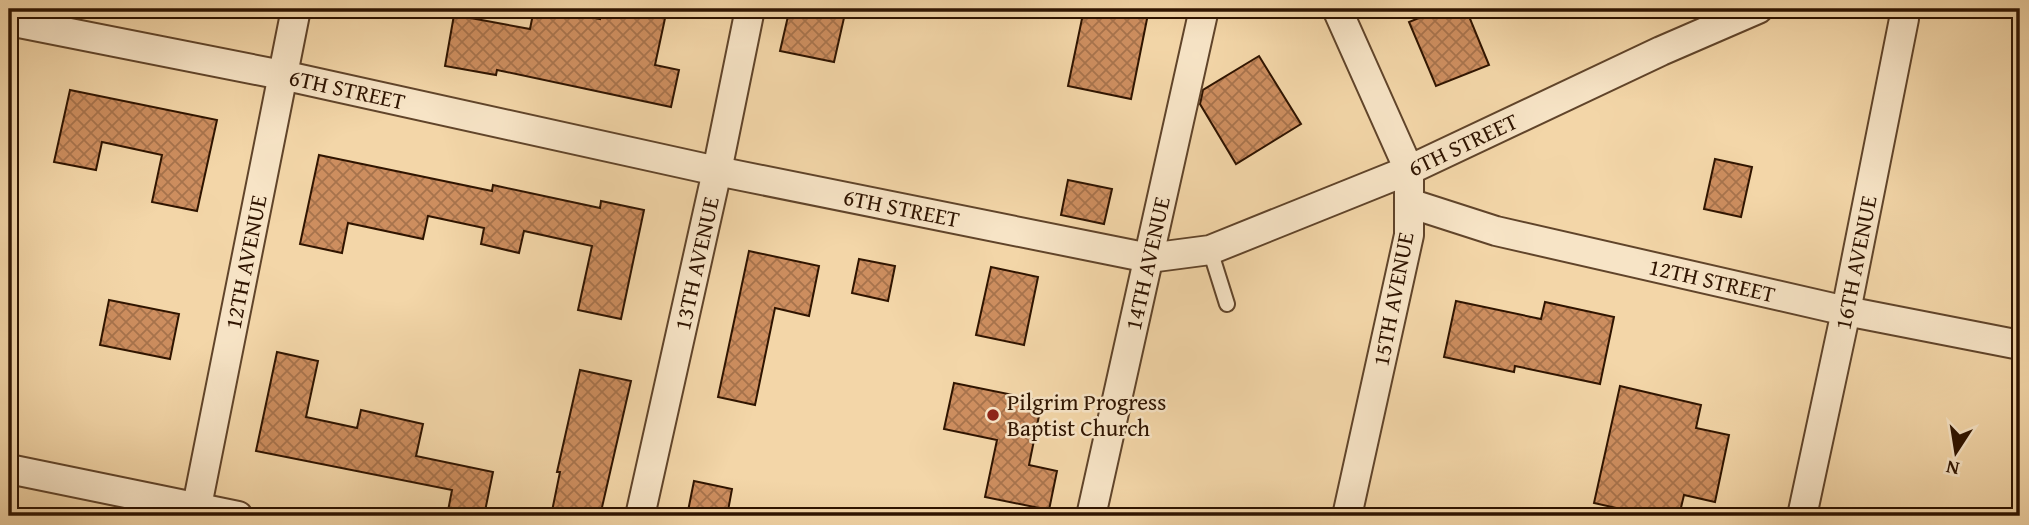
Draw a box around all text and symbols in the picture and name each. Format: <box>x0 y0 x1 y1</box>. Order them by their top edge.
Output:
street label: 6TH STREET <box>286 60 408 118</box>
street label: 6TH STREET <box>1402 104 1523 184</box>
street label: 6TH STREET <box>841 180 963 236</box>
street label: 12TH AVENUE <box>216 192 275 332</box>
street label: 13TH AVENUE <box>665 193 727 333</box>
street label: 14TH AVENUE <box>1116 193 1178 333</box>
street label: 16TH AVENUE <box>1825 193 1885 333</box>
street label: 15TH AVENUE <box>1363 229 1422 369</box>
street label: 12TH STREET <box>1646 249 1779 310</box>
place label: Pilgrim Progress Baptist Church <box>1007 385 1166 444</box>
marker: Pilgrim Progress Baptist Church <box>985 407 1001 423</box>
north arrow <box>1920 416 1990 486</box>
text: N <box>1943 454 1962 484</box>

